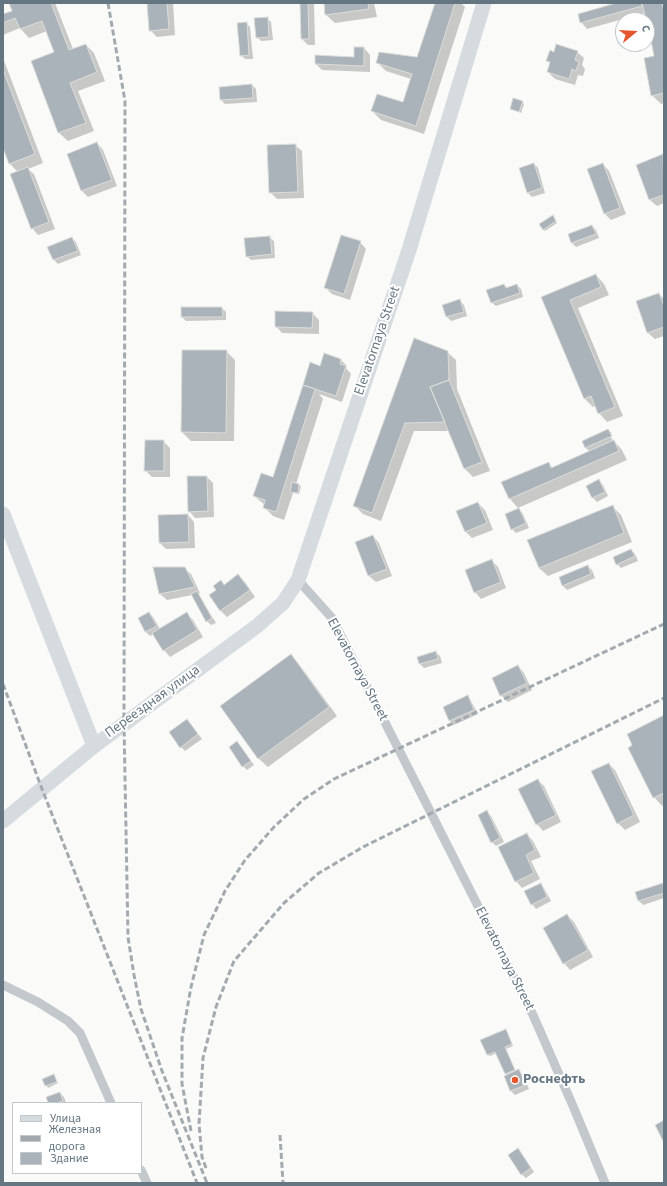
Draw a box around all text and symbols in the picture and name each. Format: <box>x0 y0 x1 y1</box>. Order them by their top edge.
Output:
north arrow <box>615 12 655 52</box>
text: С <box>638 23 654 34</box>
street label: Elevatornaya Street <box>352 284 404 398</box>
street label: Elevatornaya Street <box>323 616 391 724</box>
street label: Переездная улица <box>102 662 204 742</box>
street label: Elevatornaya Street <box>471 904 537 1014</box>
place label: Роснефть <box>523 1072 585 1088</box>
marker: Роснефть <box>510 1075 520 1085</box>
legend <box>12 1102 142 1174</box>
text: Улица <box>50 1110 81 1127</box>
text: Железная дорога <box>49 1121 101 1155</box>
text: Здание <box>50 1150 89 1167</box>

